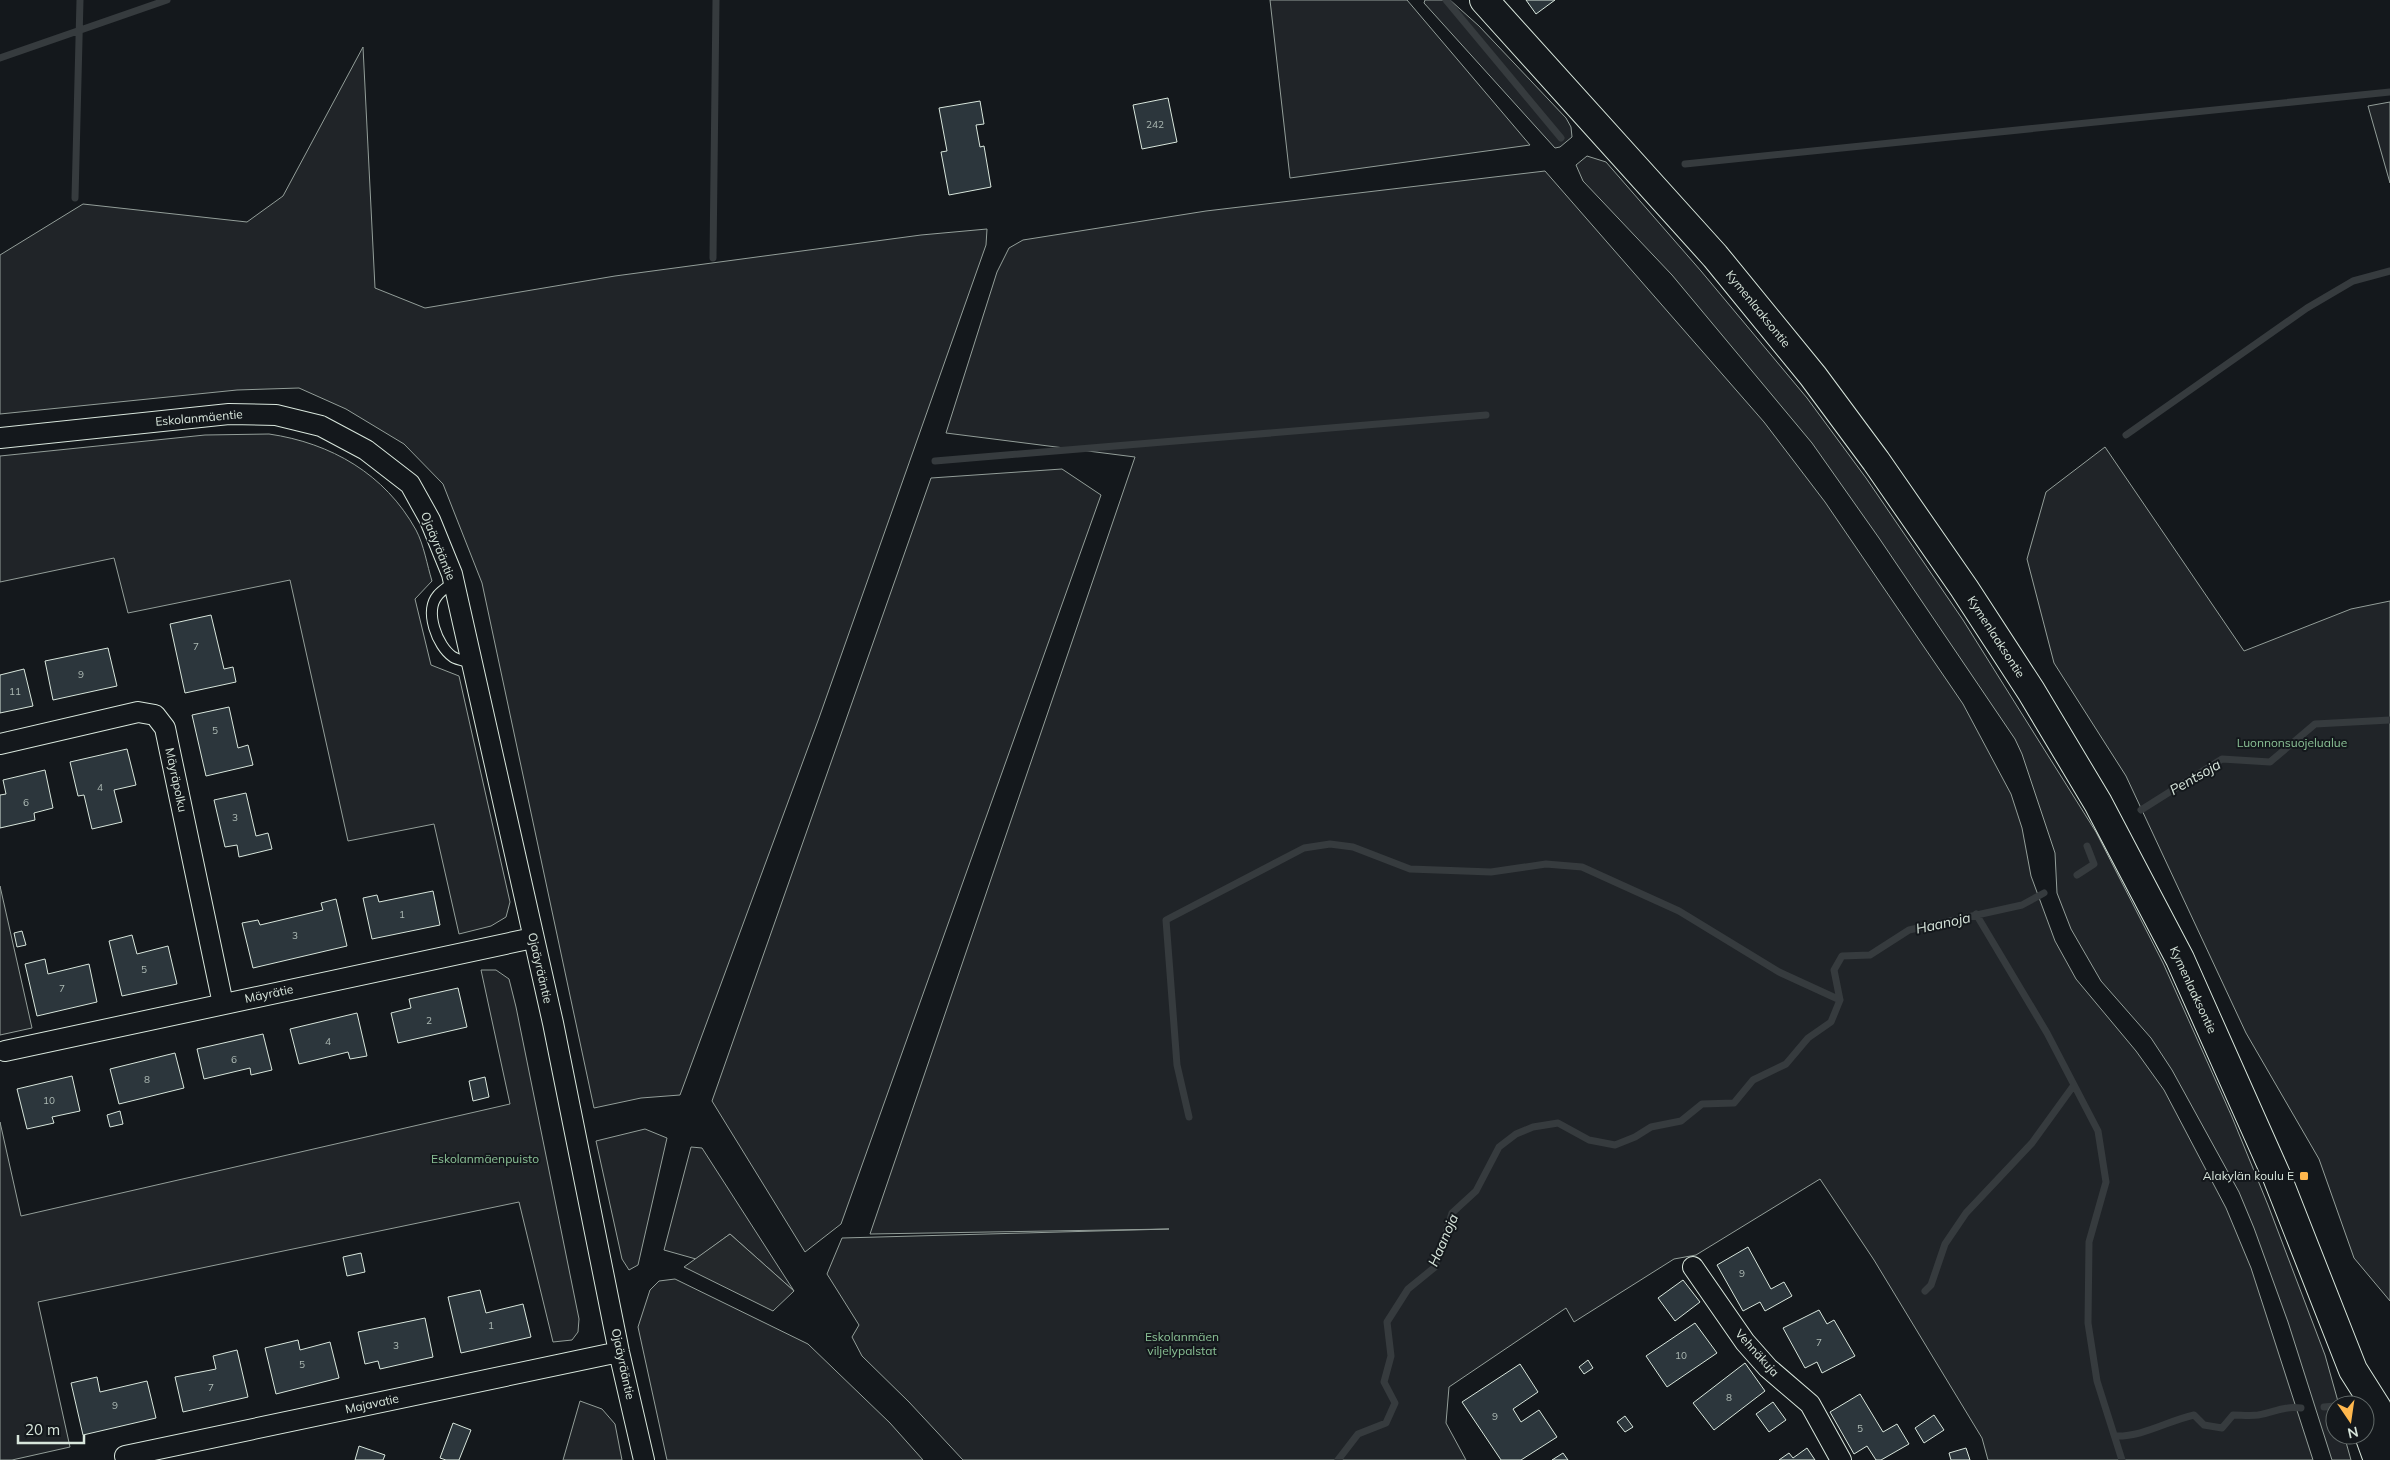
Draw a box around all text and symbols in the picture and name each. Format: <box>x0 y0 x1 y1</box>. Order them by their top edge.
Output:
house number: 242 <box>1146 118 1164 131</box>
street label: Kymenlaaksontie <box>1723 267 1794 350</box>
street label: Eskolanmäentie <box>155 406 243 429</box>
street label: Ojaäyrääntie <box>418 510 459 582</box>
street label: Kymenlaaksontie <box>1964 593 2028 680</box>
house number: 7 <box>193 640 199 653</box>
house number: 9 <box>78 668 84 681</box>
house number: 11 <box>9 685 21 698</box>
house number: 5 <box>212 724 218 737</box>
park label: Luonnonsuojelualue <box>2237 735 2347 750</box>
street label: Mäyräpolku <box>162 746 191 813</box>
water label: Pentsoja <box>2166 755 2224 799</box>
house number: 4 <box>97 781 103 794</box>
house number: 6 <box>23 796 29 809</box>
house number: 3 <box>232 811 238 824</box>
house number: 1 <box>399 908 405 921</box>
water label: Haanoja <box>1914 908 1972 938</box>
house number: 3 <box>292 929 298 942</box>
street label: Ojaäyrääntie <box>525 931 556 1005</box>
street label: Kymenlaaksontie <box>2167 944 2220 1036</box>
house number: 5 <box>141 963 147 976</box>
street label: Mäyrätie <box>243 981 294 1006</box>
house number: 7 <box>59 982 65 995</box>
house number: 2 <box>426 1014 432 1027</box>
house number: 4 <box>325 1035 331 1048</box>
house number: 6 <box>231 1053 237 1066</box>
house number: 8 <box>144 1073 150 1086</box>
house number: 10 <box>43 1094 55 1107</box>
park label: Eskolanmäenpuisto <box>431 1151 539 1166</box>
place label: Alakylän koulu E <box>2203 1168 2294 1183</box>
marker: Alakylän koulu E <box>2298 1170 2310 1182</box>
water label: Haanoja <box>1424 1211 1462 1269</box>
house number: 9 <box>1739 1267 1745 1280</box>
house number: 1 <box>488 1319 494 1332</box>
street label: Vehnäkuja <box>1732 1326 1783 1379</box>
street label: Ojaäyrääntie <box>609 1327 638 1401</box>
park label: Eskolanmäen viljelypalstat <box>1145 1329 1219 1358</box>
house number: 7 <box>1816 1336 1822 1349</box>
house number: 3 <box>393 1339 399 1352</box>
house number: 10 <box>1675 1349 1687 1362</box>
house number: 5 <box>299 1358 305 1371</box>
house number: 7 <box>208 1381 214 1394</box>
street label: Majavatie <box>344 1391 400 1417</box>
house number: 8 <box>1726 1391 1732 1404</box>
north arrow <box>2325 1395 2375 1445</box>
house number: 9 <box>112 1399 118 1412</box>
house number: 9 <box>1492 1410 1498 1423</box>
scale bar <box>18 1412 84 1444</box>
text: 20 m <box>25 1420 60 1439</box>
house number: 5 <box>1857 1422 1863 1435</box>
text: N <box>2346 1423 2360 1443</box>

